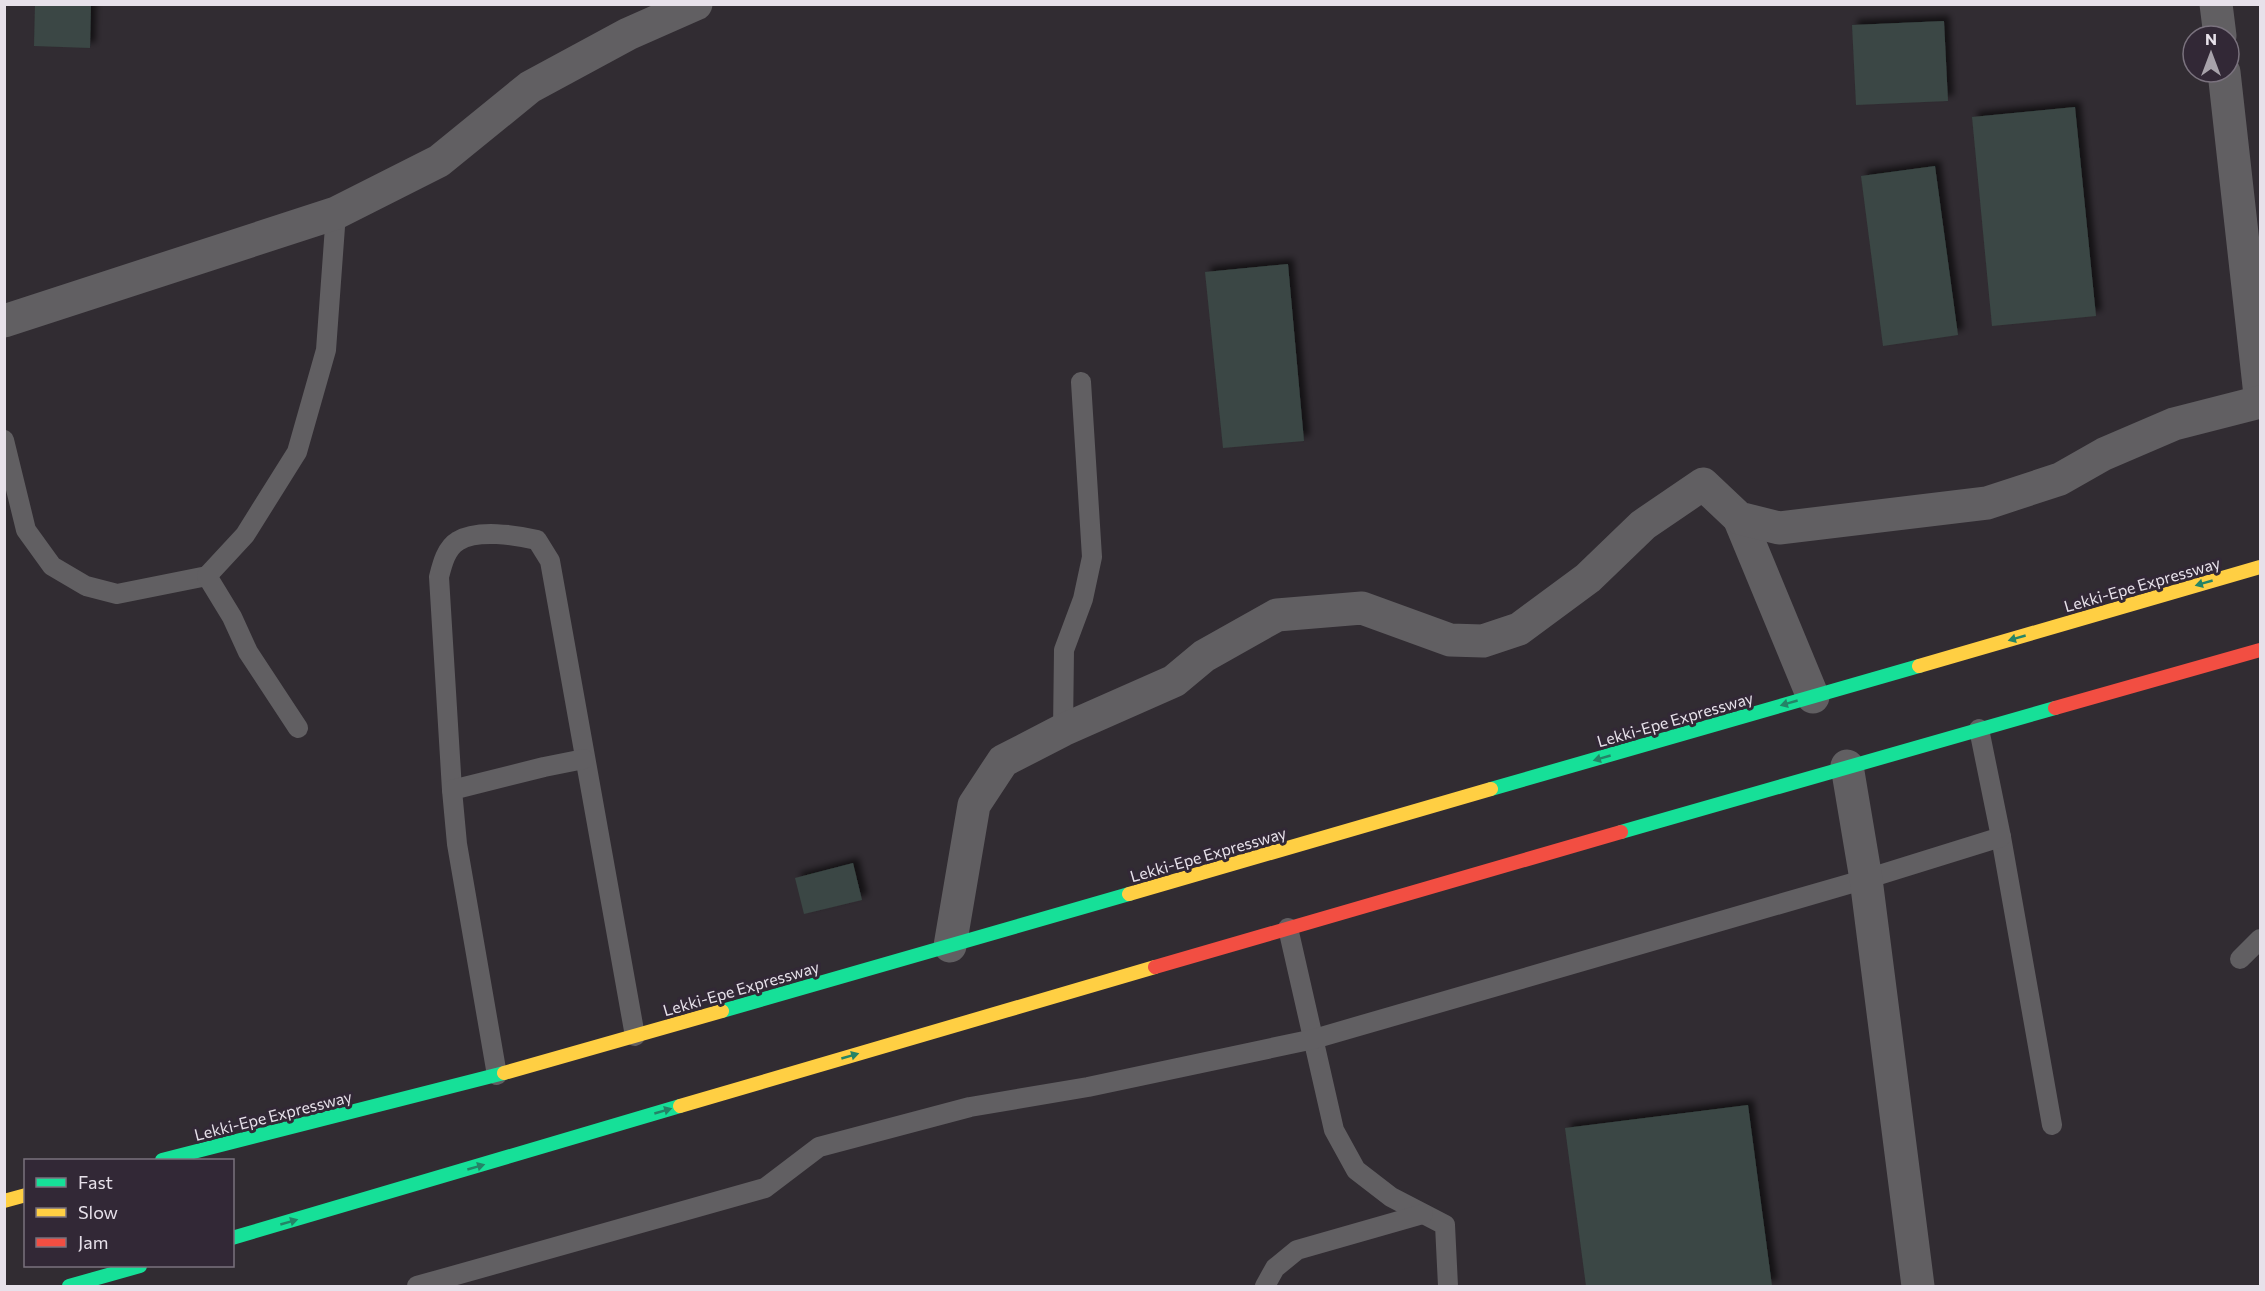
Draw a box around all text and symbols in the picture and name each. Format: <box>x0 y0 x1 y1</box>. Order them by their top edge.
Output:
north arrow <box>2181 24 2241 84</box>
text: N <box>2205 29 2217 48</box>
street label: Lekki-Epe Expressway <box>2062 553 2222 615</box>
one-way arrow <box>2195 579 2213 589</box>
one-way arrow <box>2008 634 2026 643</box>
street label: Lekki-Epe Expressway <box>1595 688 1755 750</box>
one-way arrow <box>1780 699 1798 708</box>
one-way arrow <box>1593 753 1611 763</box>
street label: Lekki-Epe Expressway <box>1128 823 1288 885</box>
street label: Lekki-Epe Expressway <box>661 957 821 1019</box>
one-way arrow <box>841 1051 859 1060</box>
street label: Lekki-Epe Expressway <box>192 1086 354 1144</box>
one-way arrow <box>654 1106 672 1116</box>
legend <box>24 1159 234 1267</box>
one-way arrow <box>467 1162 485 1171</box>
text: Fast <box>78 1171 113 1193</box>
text: Slow <box>78 1201 118 1223</box>
one-way arrow <box>280 1217 298 1226</box>
text: Jam <box>78 1231 108 1253</box>

